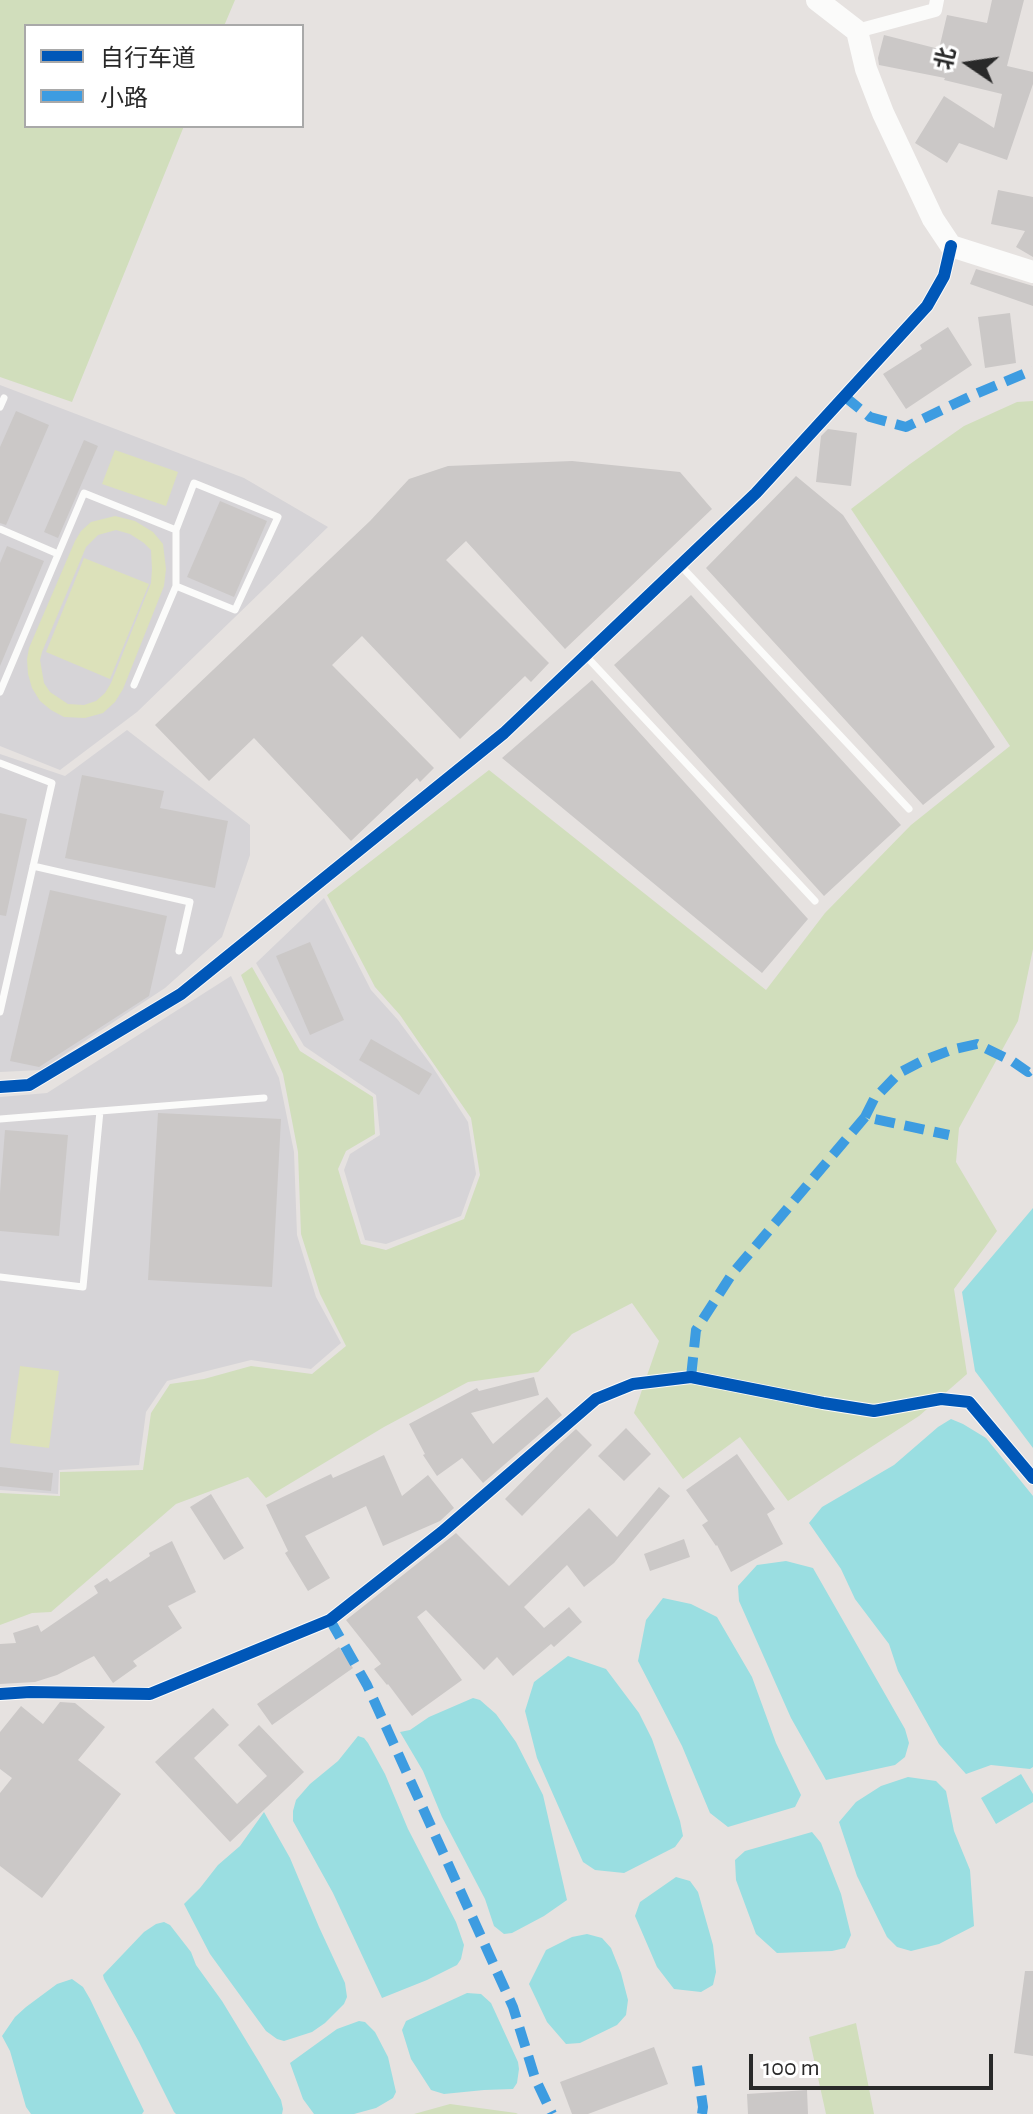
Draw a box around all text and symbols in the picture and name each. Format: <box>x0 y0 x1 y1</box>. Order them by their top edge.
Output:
legend <box>24 24 304 128</box>
north arrow <box>929 24 1009 104</box>
text: 北 <box>932 45 959 72</box>
text: 自行车道 <box>100 47 196 71</box>
text: 小路 <box>100 87 148 111</box>
scale bar <box>753 2038 997 2088</box>
text: 100 m <box>763 2056 820 2080</box>

